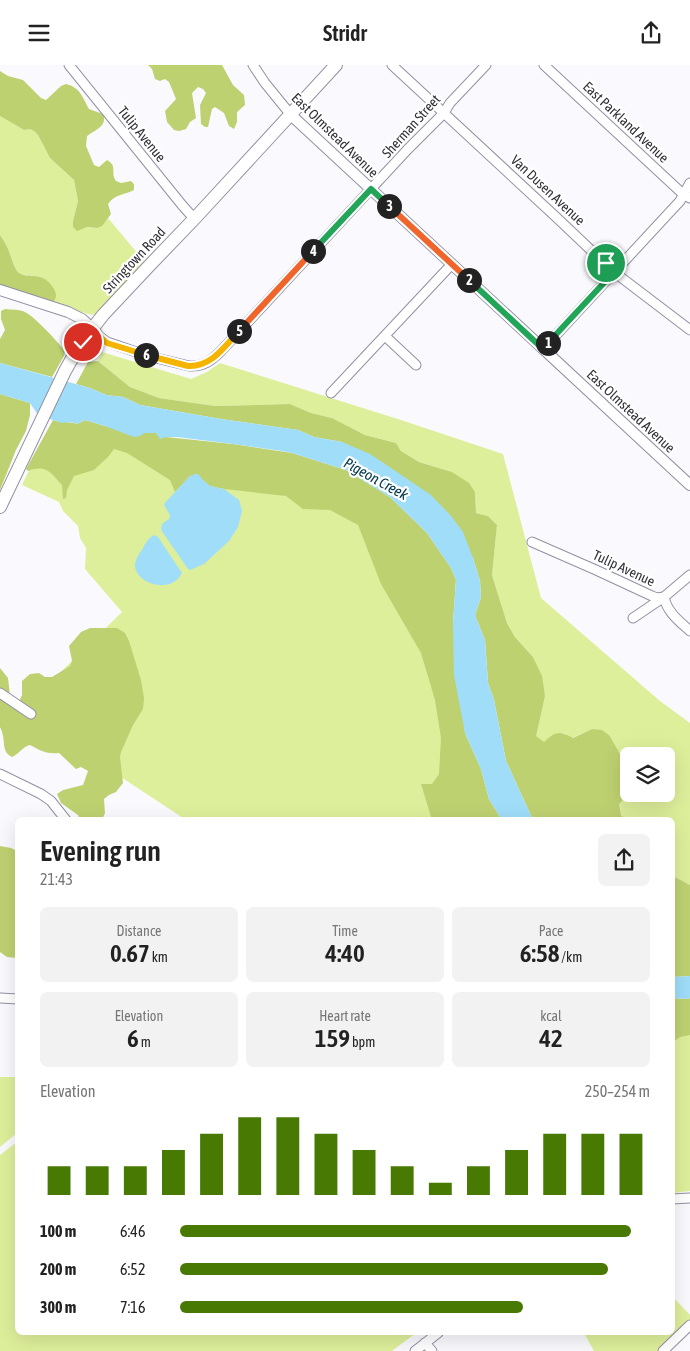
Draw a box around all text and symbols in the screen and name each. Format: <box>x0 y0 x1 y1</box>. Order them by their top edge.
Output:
icon: menu <box>25 19 53 47</box>
icon: share <box>637 19 665 47</box>
text: Stridr <box>323 20 367 46</box>
street label: East Parkland Avenue <box>580 78 672 166</box>
street label: East Olmstead Avenue <box>288 90 382 180</box>
street label: Sherman Street <box>379 91 443 161</box>
street label: Tulip Avenue <box>115 103 169 165</box>
street label: Van Dusen Avenue <box>508 152 588 228</box>
pin: 3 <box>376 193 402 219</box>
text: 3 <box>386 198 393 214</box>
street label: Stringtown Road <box>99 224 169 296</box>
pin: 4 <box>300 239 326 263</box>
pin <box>585 242 627 284</box>
text: 4 <box>310 243 317 259</box>
icon: arrive <box>592 249 620 277</box>
pin: 2 <box>456 267 482 293</box>
text: 2 <box>466 272 473 288</box>
pin: 5 <box>226 319 252 343</box>
pin <box>62 321 104 363</box>
text: 5 <box>236 323 243 339</box>
icon: check <box>69 328 97 356</box>
pin: 1 <box>536 331 560 355</box>
text: 1 <box>545 335 552 351</box>
pin: 6 <box>134 343 158 367</box>
text: 6 <box>143 347 150 363</box>
street label: East Olmstead Avenue <box>584 366 678 456</box>
water label: Pigeon Creek <box>341 454 412 503</box>
street label: Tulip Avenue <box>591 547 657 589</box>
map controls <box>620 747 675 802</box>
button: layers <box>620 747 675 802</box>
button: share <box>598 834 650 886</box>
text: Evening run <box>40 835 161 867</box>
text: 21:43 <box>40 870 73 888</box>
text: Distance <box>117 923 161 939</box>
text: Time <box>332 923 358 939</box>
text: Pace <box>539 923 563 939</box>
text: 0.67 <box>110 939 150 967</box>
text: 4:40 <box>325 939 365 967</box>
text: 6:58 <box>520 939 559 967</box>
text: km <box>150 949 168 965</box>
text: /km <box>559 949 582 965</box>
text: Elevation <box>115 1008 163 1024</box>
text: Heart rate <box>319 1008 371 1024</box>
text: kcal <box>540 1008 562 1024</box>
text: 6 <box>127 1024 139 1052</box>
text: 159 <box>315 1024 350 1052</box>
text: 42 <box>539 1024 563 1052</box>
text: m <box>139 1034 151 1050</box>
text: bpm <box>350 1034 375 1050</box>
text: Elevation <box>40 1082 95 1100</box>
text: 250–254 m <box>585 1082 650 1100</box>
text: 100 m <box>40 1222 76 1240</box>
text: 6:46 <box>120 1222 145 1240</box>
text: 200 m <box>40 1260 76 1278</box>
text: 6:52 <box>120 1260 145 1278</box>
text: 300 m <box>40 1298 76 1316</box>
text: 7:16 <box>120 1298 145 1316</box>

